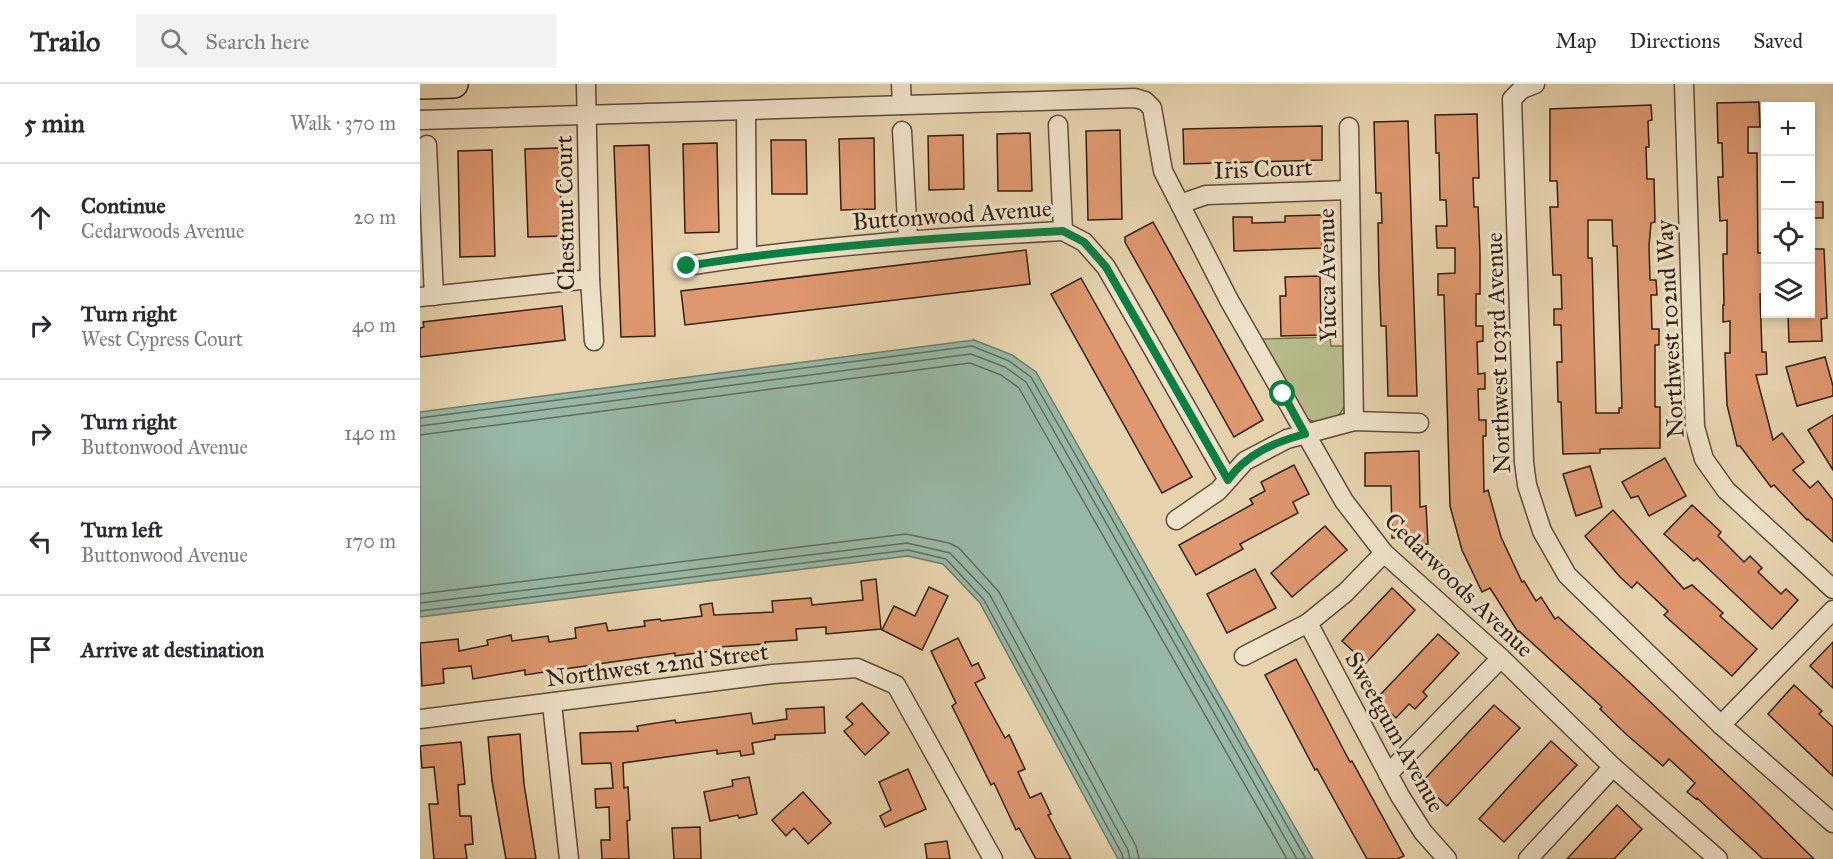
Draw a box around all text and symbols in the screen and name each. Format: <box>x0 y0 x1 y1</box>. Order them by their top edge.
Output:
search box <box>136 14 556 68</box>
text: Trailo <box>30 24 100 59</box>
icon: search <box>157 25 190 58</box>
text: Search here <box>205 28 309 55</box>
text: Map <box>1556 28 1597 54</box>
text: Directions <box>1630 28 1720 54</box>
text: Saved <box>1753 28 1803 54</box>
map controls <box>1761 102 1815 318</box>
button: + <box>1761 102 1815 156</box>
text: 5 min <box>24 107 85 139</box>
text: Walk · 370 m <box>290 111 396 135</box>
street label: Chestnut Court <box>549 135 581 291</box>
street label: Iris Court <box>1213 152 1313 186</box>
button: − <box>1761 156 1815 210</box>
text: Continue <box>81 192 166 219</box>
street label: Buttonwood Avenue <box>851 193 1053 237</box>
icon: ahead <box>24 201 57 234</box>
text: 20 m <box>353 205 396 229</box>
street label: Yucca Avenue <box>1311 208 1343 342</box>
button: locate <box>1761 210 1815 264</box>
street label: Northwest 102nd Way <box>1649 218 1691 439</box>
text: Cedarwoods Avenue <box>81 219 244 243</box>
street label: Northwest 103rd Avenue <box>1479 232 1517 474</box>
route end <box>673 252 699 278</box>
button: layers <box>1761 264 1815 318</box>
text: Turn right <box>81 300 177 327</box>
icon: right <box>24 309 57 342</box>
text: 40 m <box>352 313 396 337</box>
text: West Cypress Court <box>81 327 243 351</box>
route start <box>1269 380 1295 406</box>
text: Turn right <box>81 408 177 435</box>
icon: right <box>24 417 57 450</box>
text: 140 m <box>344 421 396 445</box>
text: Buttonwood Avenue <box>81 435 248 459</box>
street label: Cedarwoods Avenue <box>1378 506 1540 664</box>
text: Turn left <box>81 516 163 543</box>
icon: left <box>24 525 57 558</box>
text: 170 m <box>345 529 396 553</box>
text: Buttonwood Avenue <box>81 543 248 567</box>
icon: arrive <box>24 633 57 666</box>
text: Arrive at destination <box>81 636 264 663</box>
street label: Northwest 22nd Street <box>544 636 771 694</box>
street label: Sweetgum Avenue <box>1338 646 1452 818</box>

